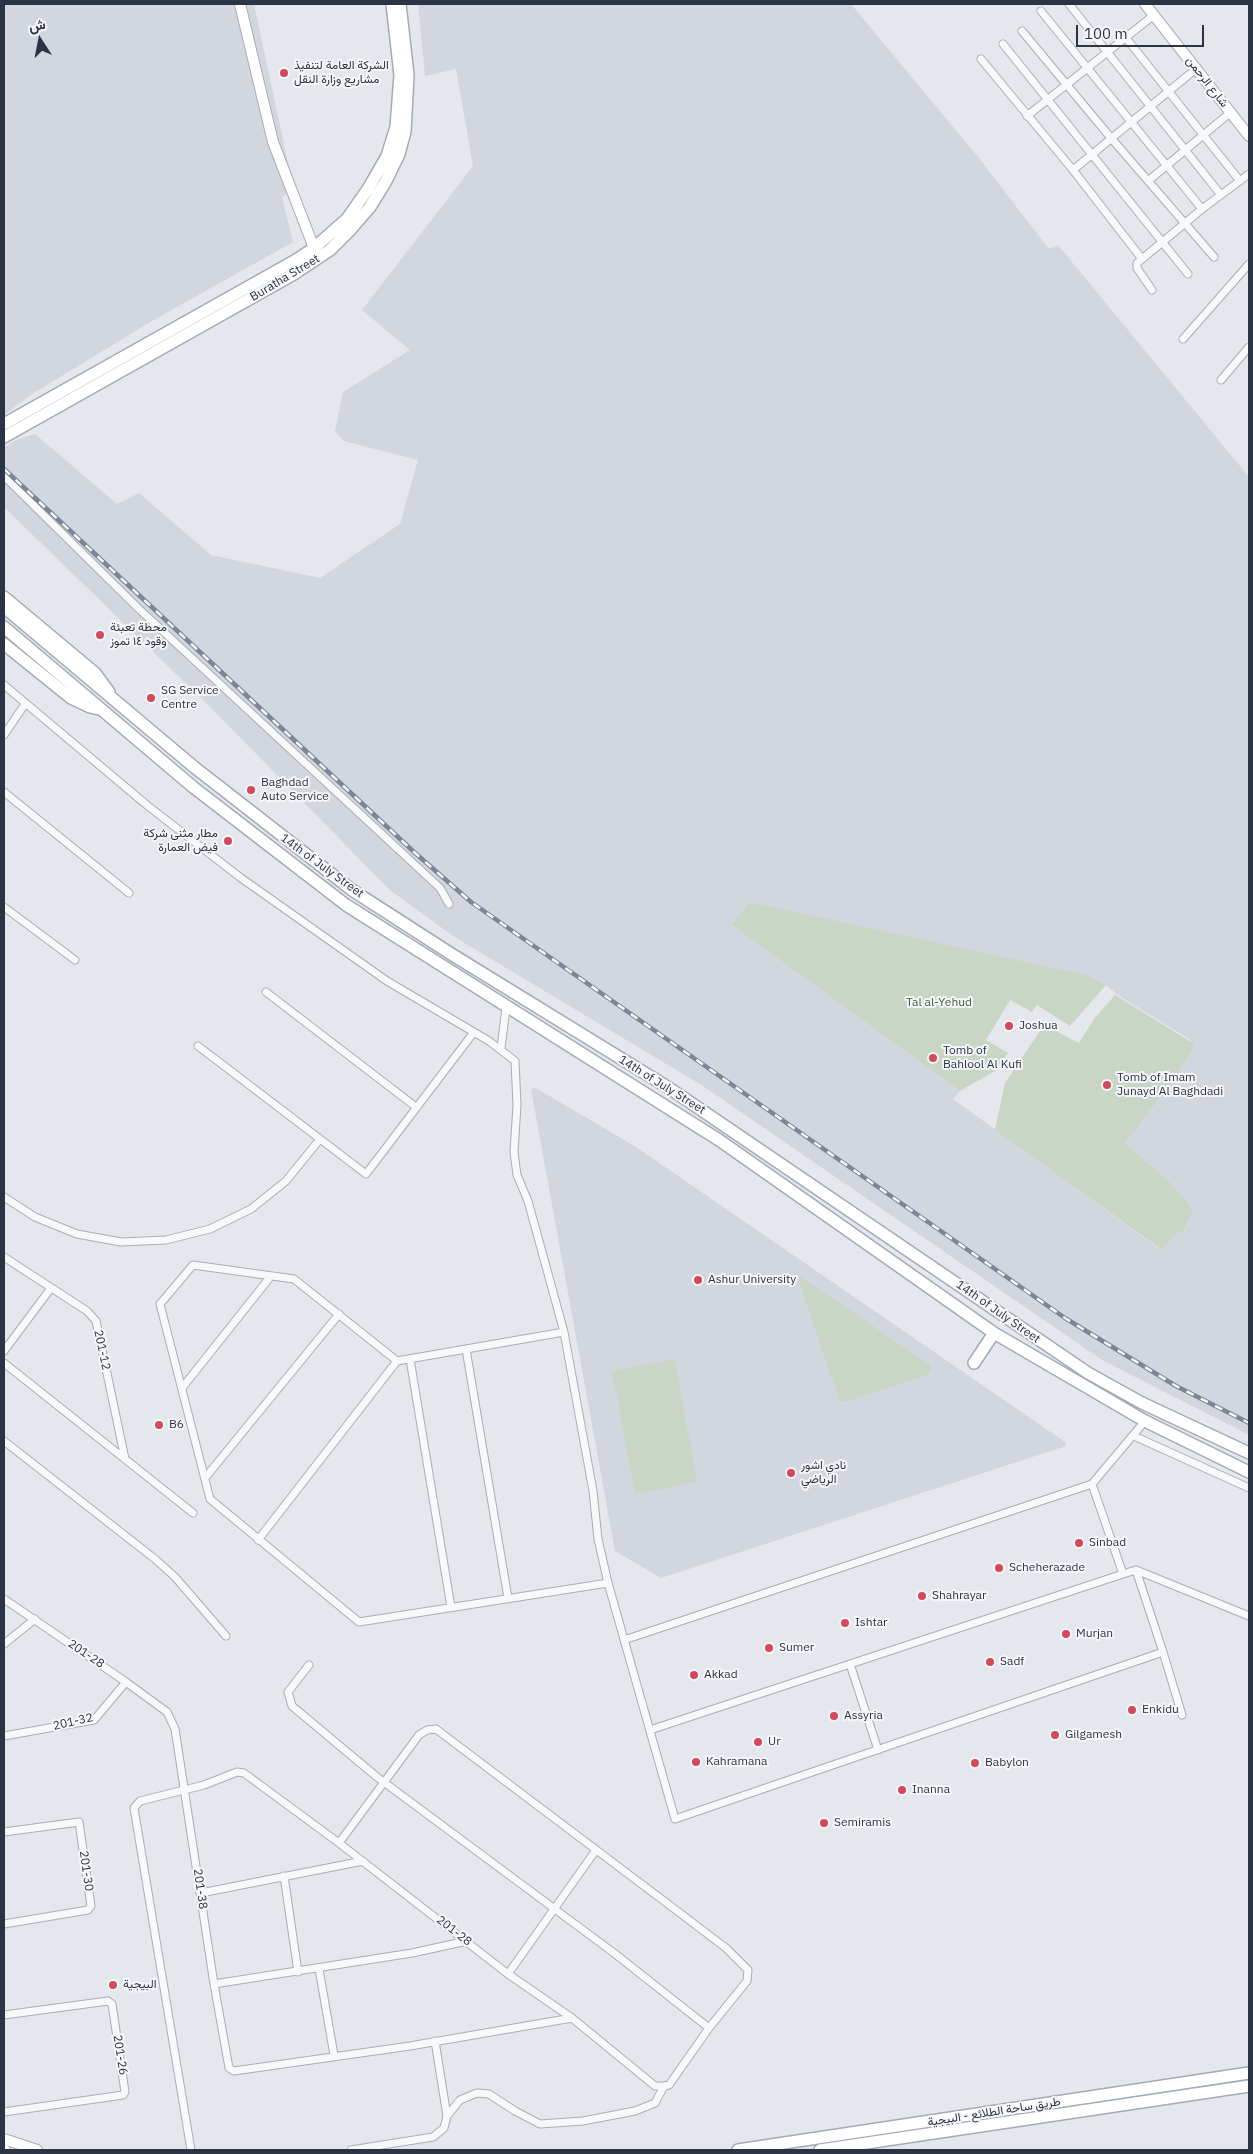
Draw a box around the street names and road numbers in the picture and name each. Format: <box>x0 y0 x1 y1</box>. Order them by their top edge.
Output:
street label: شارع الرحمن <box>1183 54 1231 110</box>
street label: Buratha Street <box>248 252 322 304</box>
street label: 14th of July Street <box>278 831 366 901</box>
street label: 14th of July Street <box>616 1053 708 1117</box>
street label: 14th of July Street <box>953 1278 1043 1346</box>
street label: 201-12 <box>91 1329 113 1371</box>
street label: 201-28 <box>65 1637 107 1671</box>
street label: 201-32 <box>52 1710 94 1734</box>
street label: 201-30 <box>76 1850 96 1892</box>
street label: 201-38 <box>190 1868 210 1910</box>
street label: 201-28 <box>433 1913 475 1949</box>
street label: 201-26 <box>110 2034 130 2076</box>
street label: طريق ساحة الطلائع - البيجية <box>927 2094 1061 2130</box>

